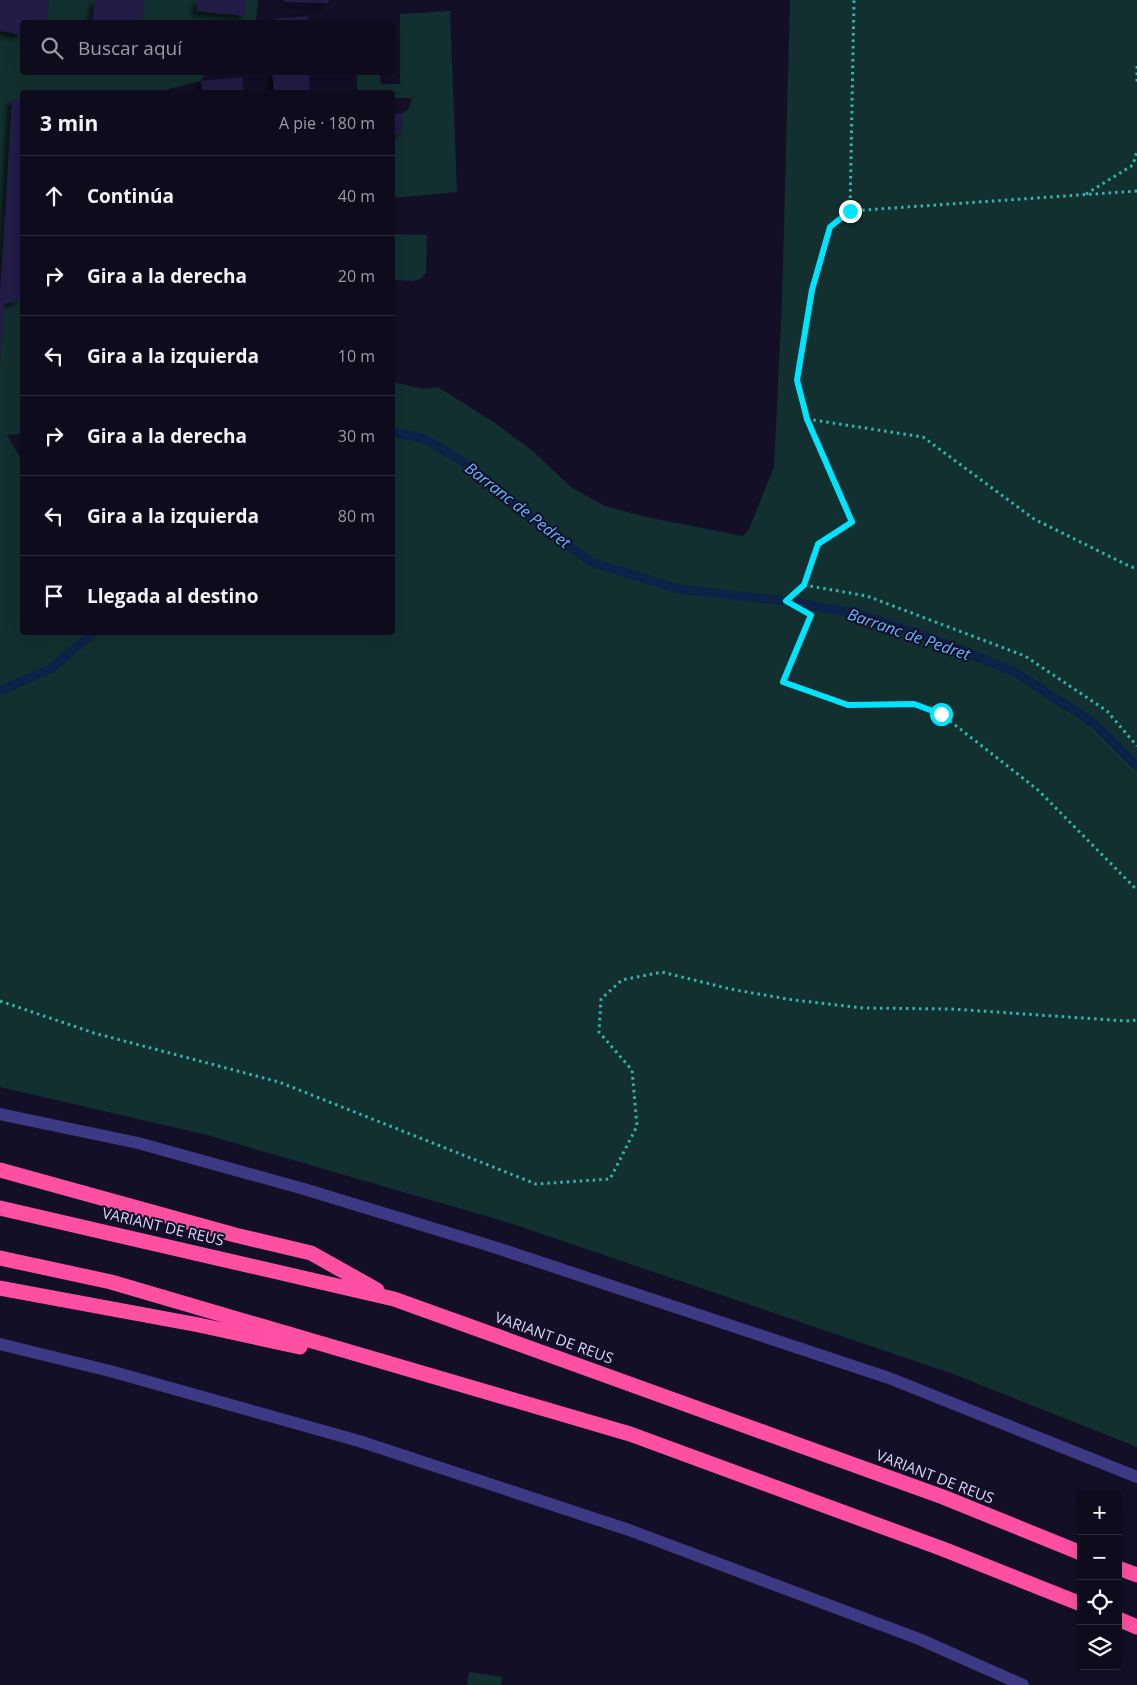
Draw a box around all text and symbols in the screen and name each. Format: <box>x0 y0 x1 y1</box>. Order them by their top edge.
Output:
search box <box>20 20 395 75</box>
icon: search <box>38 34 66 62</box>
text: Buscar aquí <box>78 35 182 61</box>
text: 3 min <box>40 109 98 137</box>
text: A pie · 180 m <box>279 112 375 134</box>
icon: ahead <box>40 182 68 210</box>
text: Continúa <box>87 183 174 209</box>
text: 40 m <box>338 185 375 207</box>
route end <box>839 200 862 223</box>
icon: right <box>40 262 68 290</box>
text: Gira a la derecha <box>87 263 247 289</box>
text: 20 m <box>338 265 375 287</box>
icon: left <box>40 342 68 370</box>
text: Gira a la izquierda <box>87 343 259 369</box>
text: 10 m <box>338 345 375 367</box>
icon: right <box>40 422 68 450</box>
text: Gira a la derecha <box>87 423 247 449</box>
text: 30 m <box>338 425 375 447</box>
water label: Barranc de Pedret <box>461 457 576 554</box>
icon: left <box>40 502 68 530</box>
text: Gira a la izquierda <box>87 503 259 529</box>
text: 80 m <box>338 505 375 527</box>
icon: arrive <box>40 582 68 610</box>
text: Llegada al destino <box>87 583 259 609</box>
water label: Barranc de Pedret <box>845 603 974 665</box>
route start <box>930 703 953 726</box>
street label: VARIANT DE REUS <box>100 1202 226 1250</box>
street label: VARIANT DE REUS <box>492 1306 616 1368</box>
street label: VARIANT DE REUS <box>874 1444 997 1508</box>
map controls <box>1077 1490 1122 1670</box>
button: + <box>1077 1490 1122 1535</box>
button: − <box>1077 1535 1122 1580</box>
button: locate <box>1077 1580 1122 1625</box>
button: layers <box>1077 1625 1122 1670</box>

